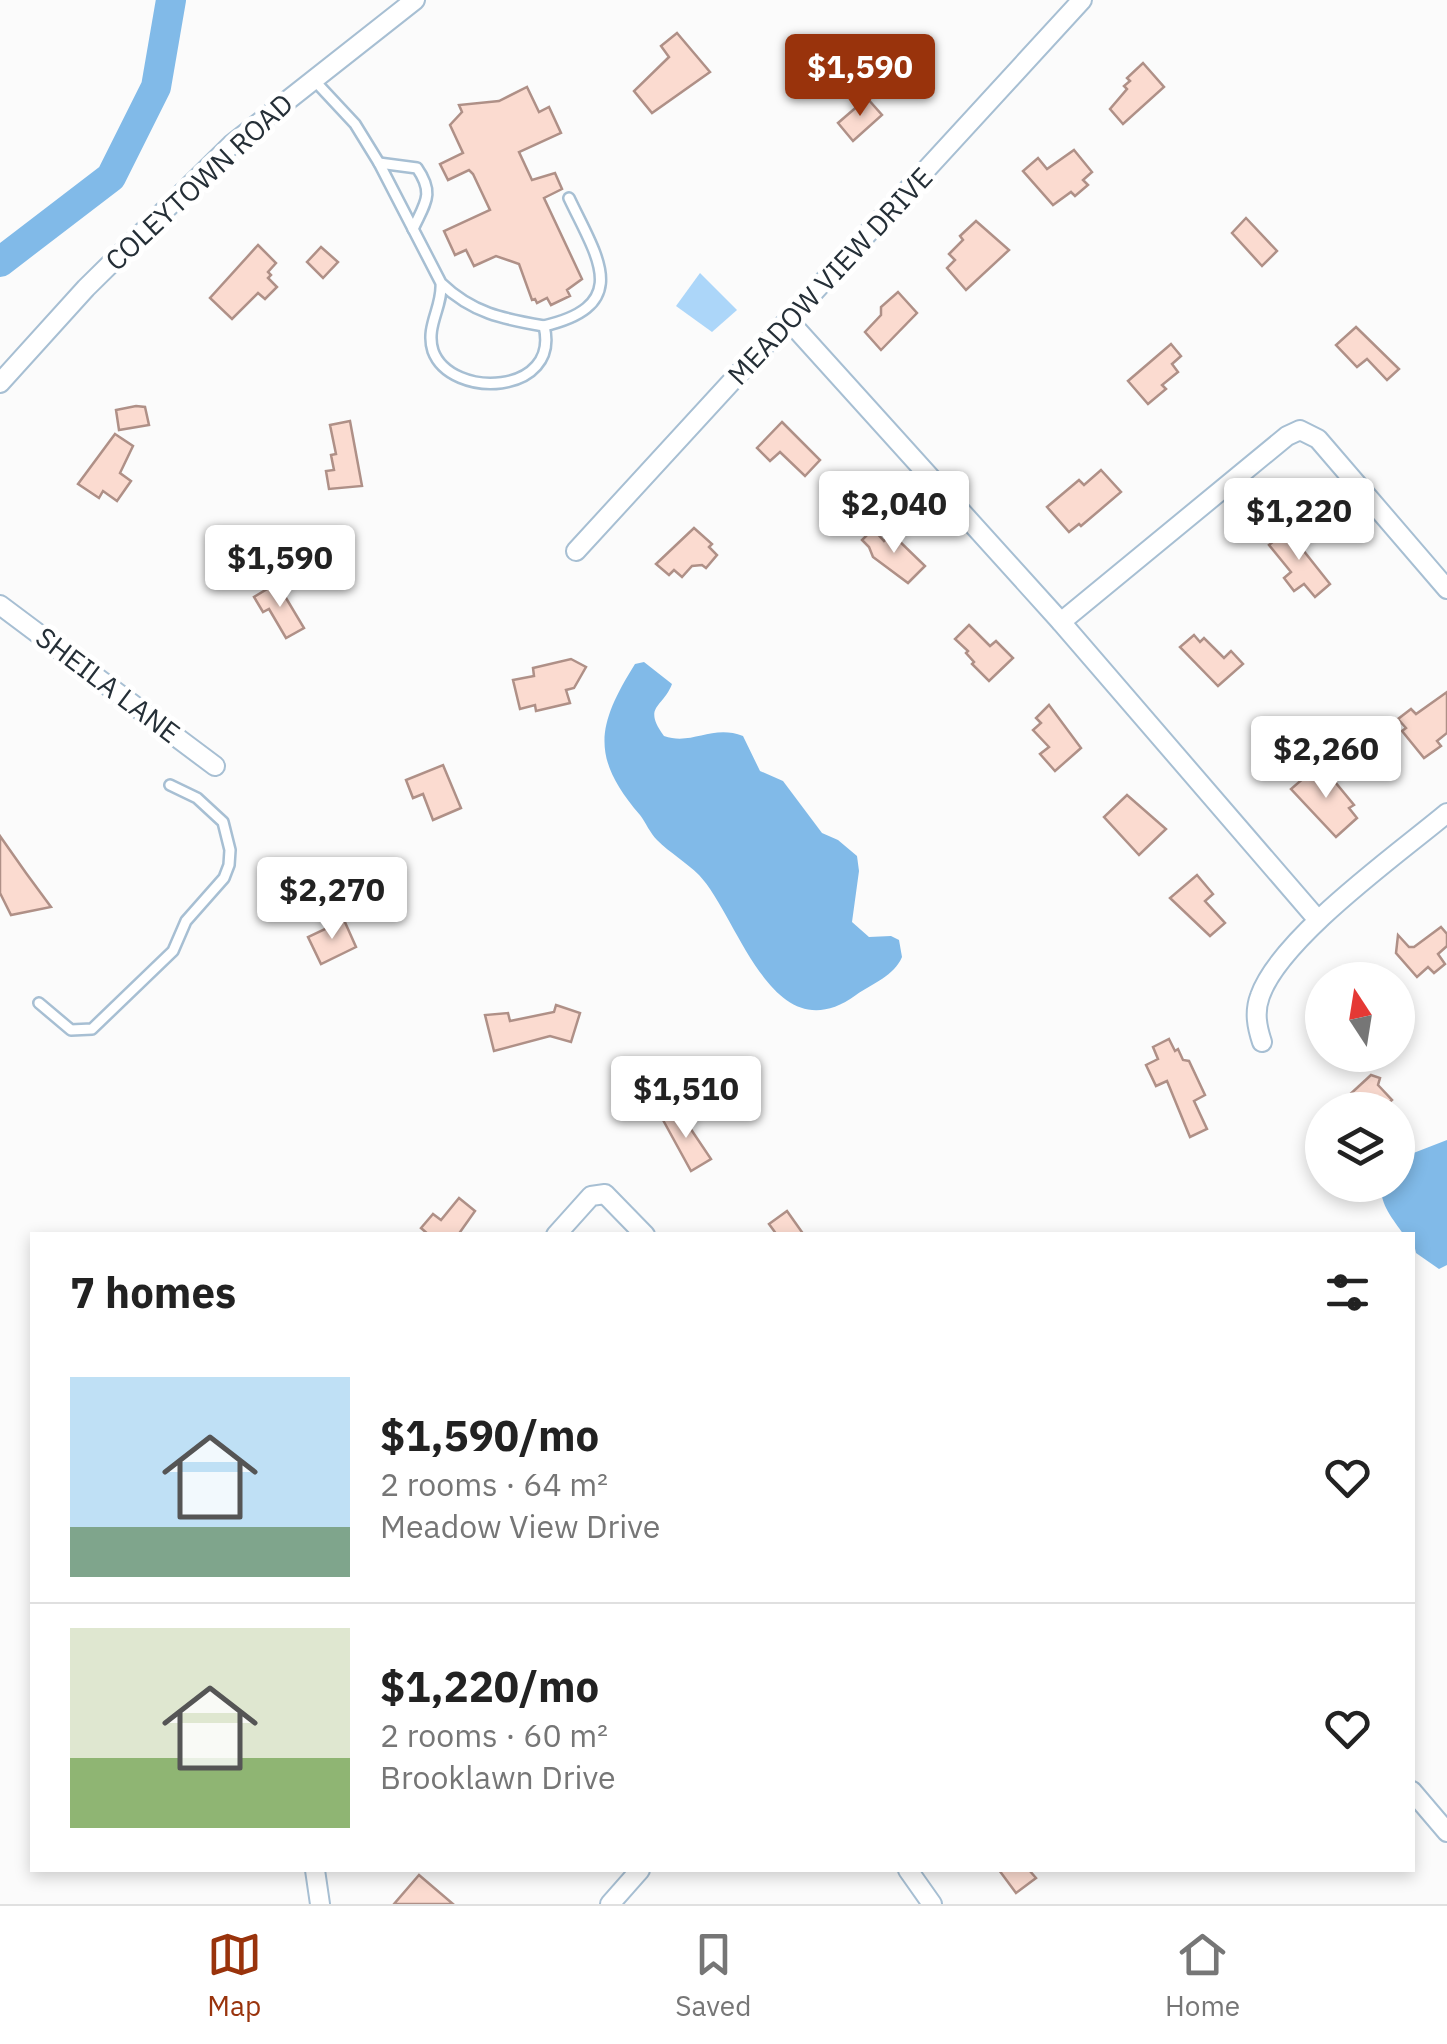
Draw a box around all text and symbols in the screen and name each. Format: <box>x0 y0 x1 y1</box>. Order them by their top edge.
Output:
pin: $1,590 <box>779 34 941 119</box>
text: $1,590 <box>807 45 913 87</box>
street label: COLEYTOWN ROAD <box>97 85 300 278</box>
street label: MEADOW VIEW DRIVE <box>719 159 940 392</box>
pin: $2,040 <box>813 471 975 556</box>
pin: $1,220 <box>1218 478 1380 563</box>
text: $2,040 <box>841 482 947 524</box>
text: $1,220 <box>1246 489 1352 531</box>
pin: $1,590 <box>199 525 361 610</box>
text: $1,590 <box>227 536 333 578</box>
street label: SHEILA LANE <box>29 618 188 751</box>
pin: $2,260 <box>1245 716 1407 801</box>
text: $2,260 <box>1273 727 1379 769</box>
pin: $2,270 <box>251 857 413 942</box>
text: $2,270 <box>279 868 385 910</box>
north arrow <box>1305 962 1415 1072</box>
map controls <box>1305 962 1415 1202</box>
pin: $1,510 <box>605 1056 767 1141</box>
text: $1,510 <box>633 1067 739 1109</box>
button: layers <box>1305 1092 1415 1202</box>
text: 7 homes <box>70 1265 236 1320</box>
icon: filters <box>1320 1265 1375 1320</box>
text: $1,590/mo <box>380 1408 599 1463</box>
icon: home <box>150 1417 270 1537</box>
icon: heart <box>1320 1450 1375 1505</box>
text: 2 rooms · 64 m² <box>380 1463 608 1505</box>
text: Meadow View Drive <box>380 1505 660 1547</box>
text: $1,220/mo <box>380 1659 599 1714</box>
icon: home <box>150 1668 270 1788</box>
icon: heart <box>1320 1701 1375 1756</box>
text: 2 rooms · 60 m² <box>380 1714 608 1756</box>
text: Brooklawn Drive <box>380 1756 615 1798</box>
tab: Map <box>207 1927 262 2024</box>
tab: Saved <box>675 1927 751 2024</box>
tab: Home <box>1165 1927 1240 2024</box>

